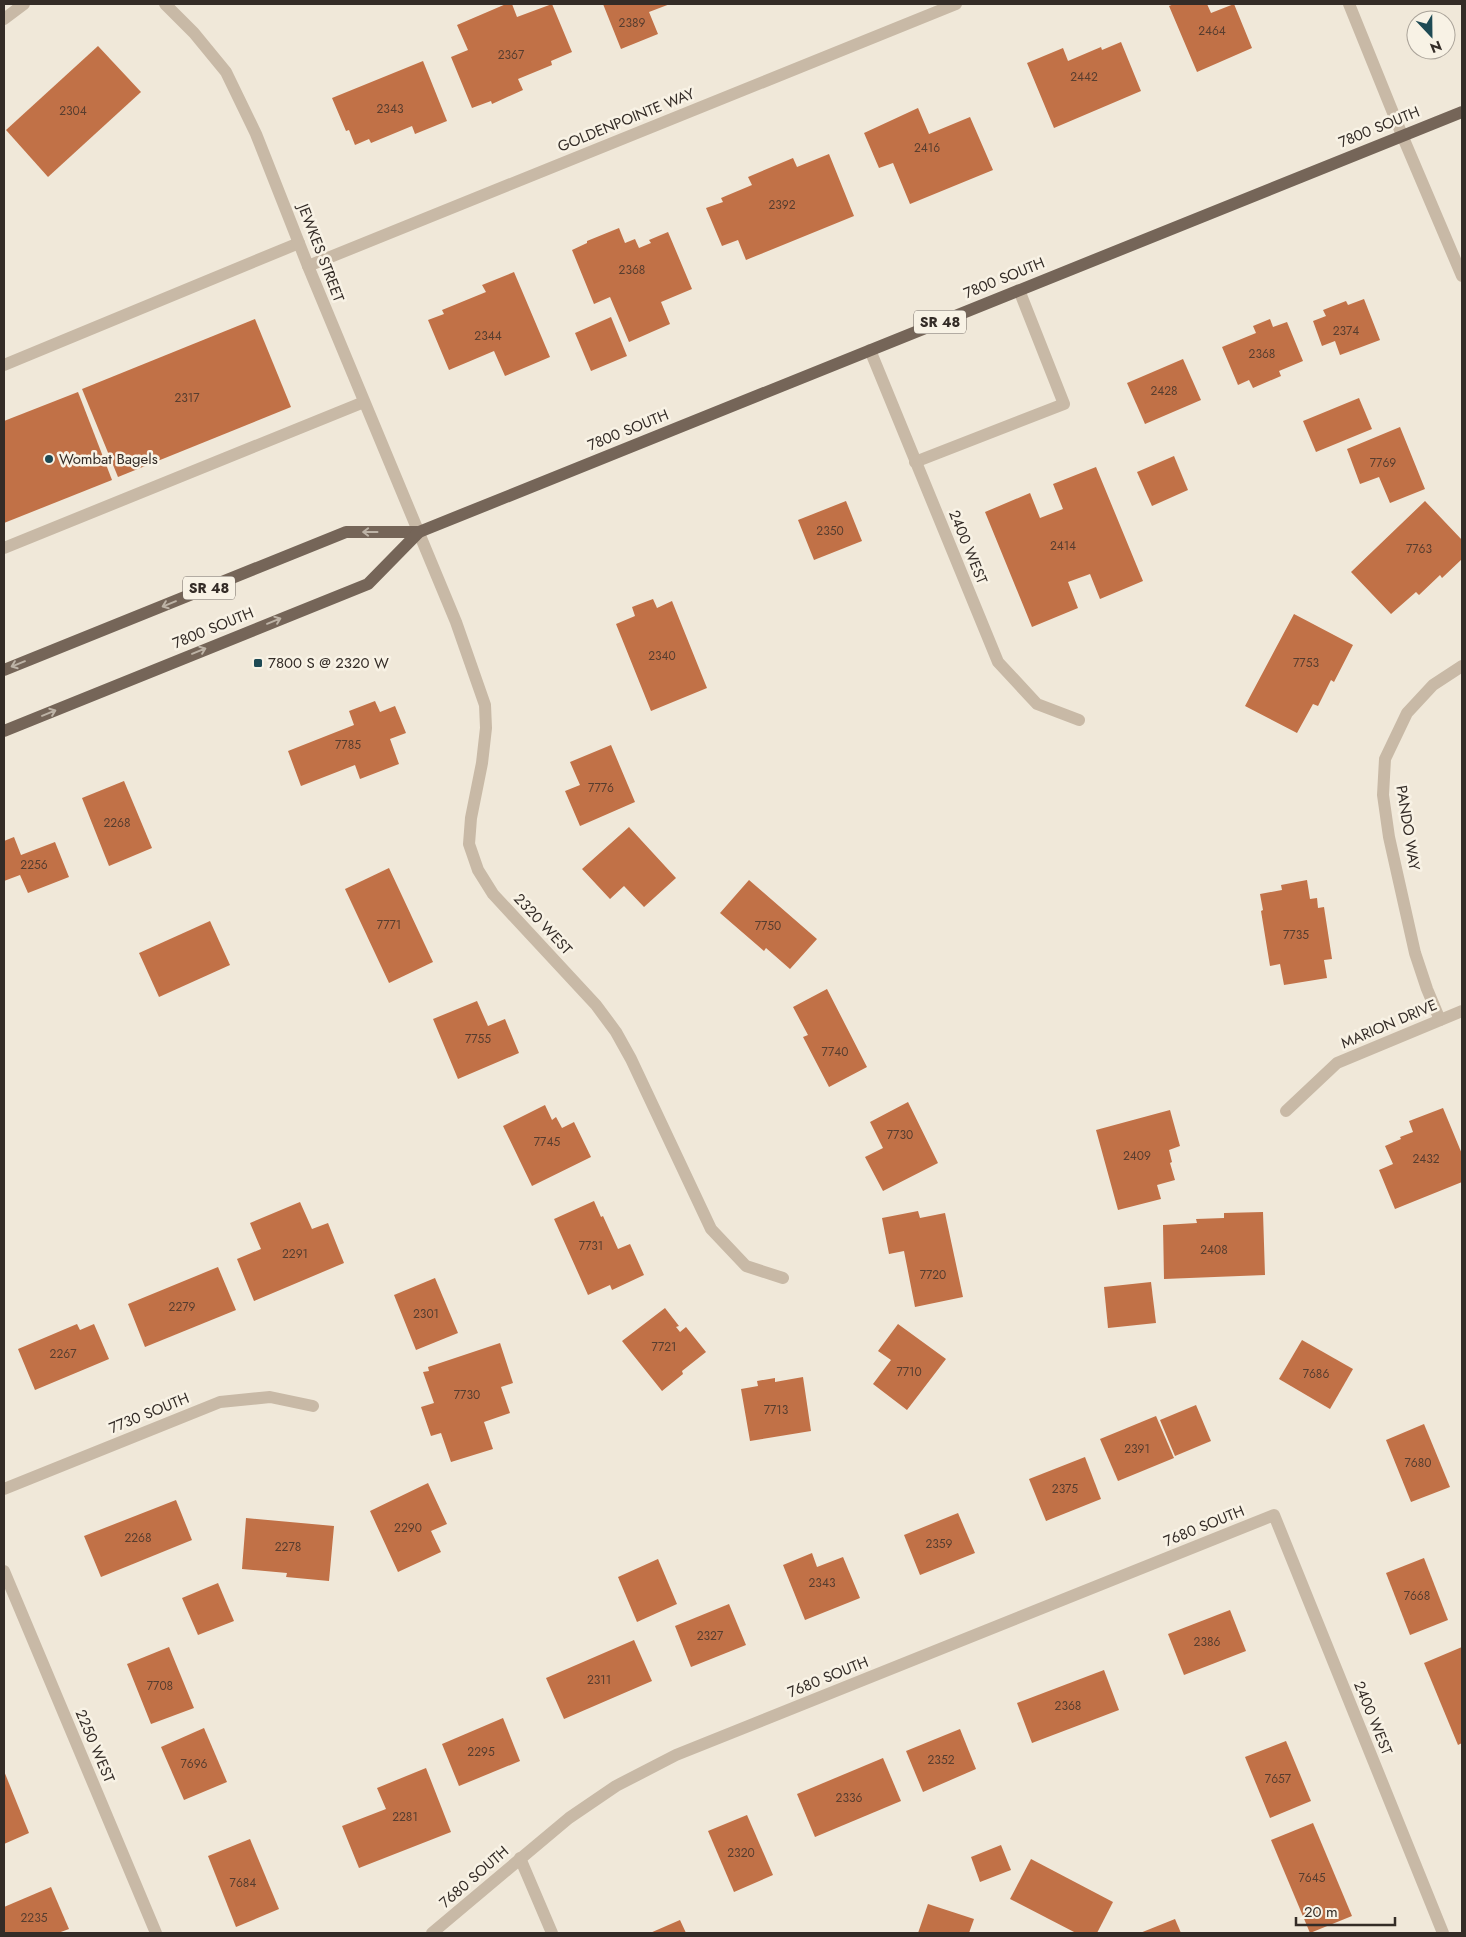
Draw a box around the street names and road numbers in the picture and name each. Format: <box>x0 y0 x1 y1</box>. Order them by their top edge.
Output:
street label: GOLDENPOINTE WAY <box>554 82 698 158</box>
street label: 7800 SOUTH <box>1335 101 1423 153</box>
street label: JEWKES STREET <box>292 199 350 305</box>
street label: 7800 SOUTH <box>960 252 1048 304</box>
road number: SR 48 <box>914 311 966 334</box>
street label: 7800 SOUTH <box>584 404 672 456</box>
street label: 2400 WEST <box>943 507 993 587</box>
road number: SR 48 <box>183 576 235 600</box>
street label: 7800 SOUTH <box>169 602 257 654</box>
street label: PANDO WAY <box>1390 784 1426 873</box>
street label: 2320 WEST <box>509 888 577 960</box>
street label: MARION DRIVE <box>1338 994 1440 1054</box>
street label: 7730 SOUTH <box>106 1387 192 1439</box>
street label: 7680 SOUTH <box>1160 1500 1248 1552</box>
street label: 7680 SOUTH <box>784 1651 872 1703</box>
street label: 2400 WEST <box>1348 1678 1398 1758</box>
street label: 2250 WEST <box>70 1706 120 1786</box>
street label: 7680 SOUTH <box>435 1841 513 1913</box>

